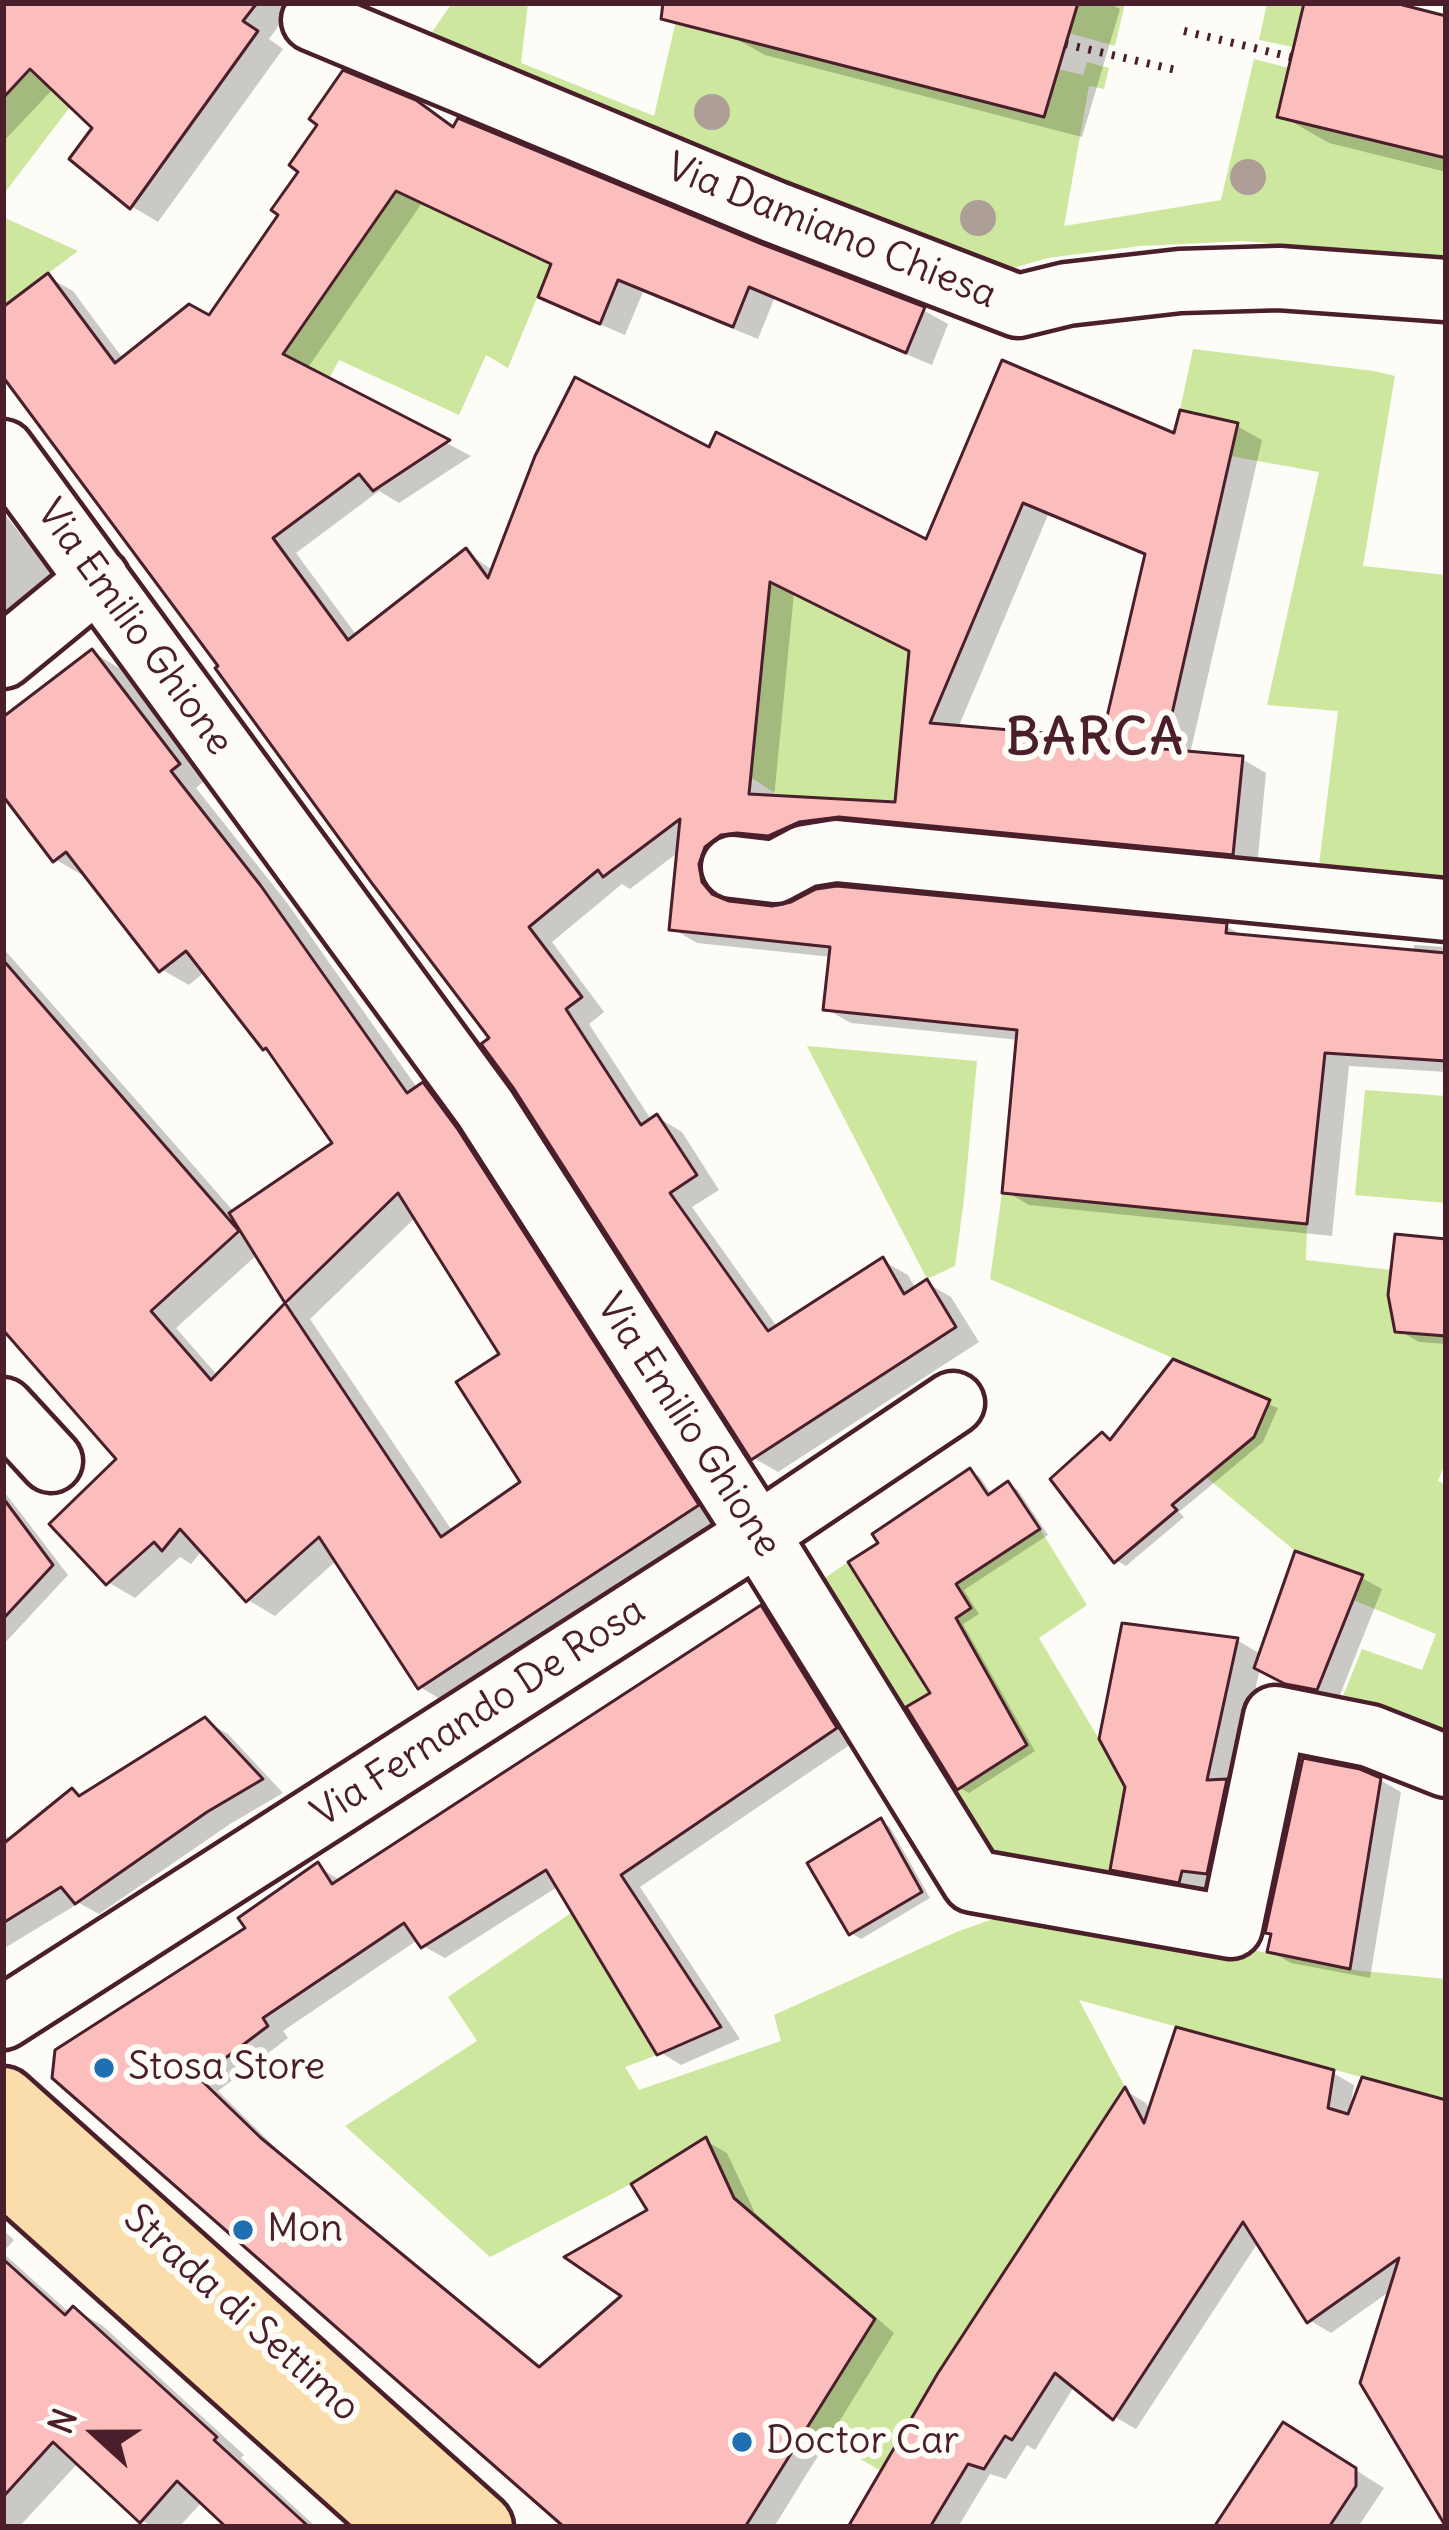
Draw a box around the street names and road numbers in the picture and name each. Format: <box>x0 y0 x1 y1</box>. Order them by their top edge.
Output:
street label: Via Damiano Chiesa <box>659 144 1003 320</box>
street label: Via Emilio Ghione <box>26 491 242 765</box>
street label: Via Emilio Ghione <box>586 1286 790 1566</box>
street label: Via Fernando De Rosa <box>304 1588 654 1838</box>
street label: Strada di Settimo <box>113 2196 369 2432</box>

